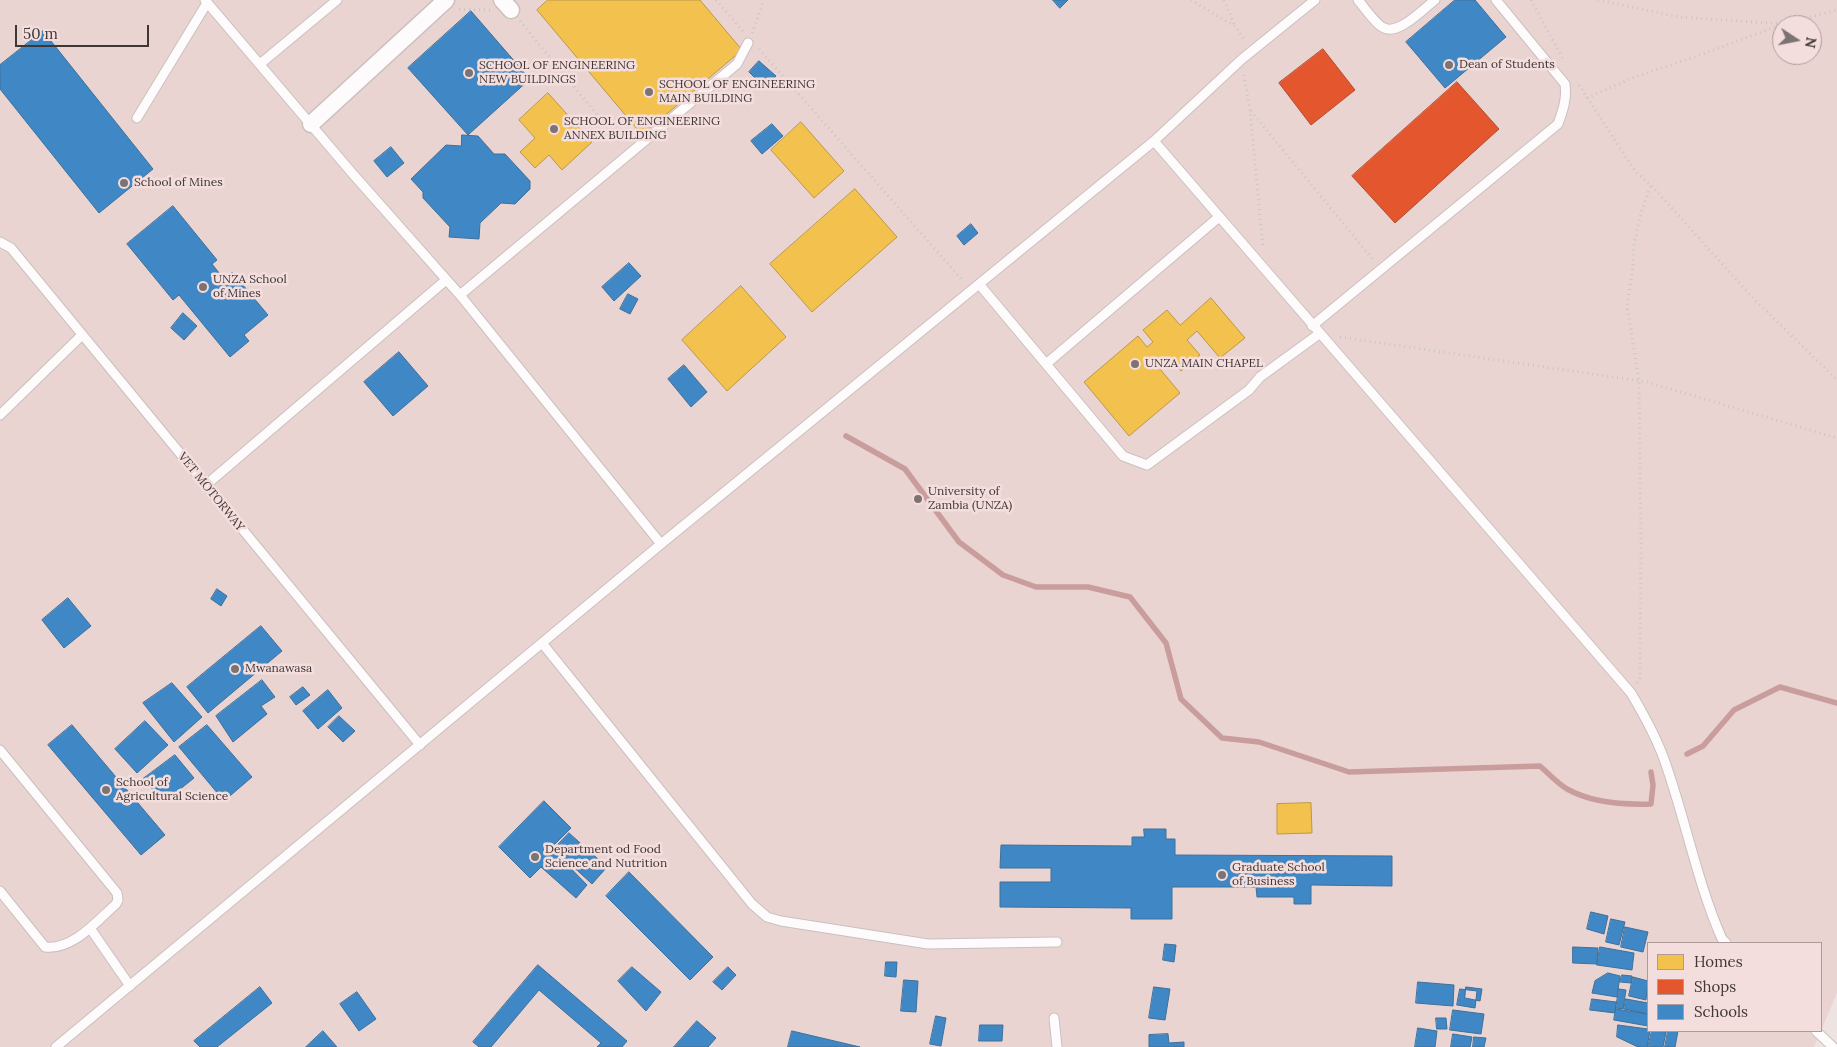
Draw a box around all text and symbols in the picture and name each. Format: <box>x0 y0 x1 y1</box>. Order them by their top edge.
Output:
scale bar <box>18 15 151 47</box>
north arrow <box>1772 15 1822 65</box>
text: 50 m <box>23 24 58 43</box>
text: N <box>1801 36 1821 50</box>
place label: Dean of Students <box>1459 58 1555 72</box>
place label: SCHOOL OF ENGINEERING NEW BUILDINGS <box>479 59 635 87</box>
marker: Dean of Students <box>1443 59 1455 71</box>
marker: SCHOOL OF ENGINEERING NEW BUILDINGS <box>463 67 475 79</box>
place label: SCHOOL OF ENGINEERING MAIN BUILDING <box>659 78 815 106</box>
marker: SCHOOL OF ENGINEERING MAIN BUILDING <box>643 86 655 98</box>
place label: SCHOOL OF ENGINEERING ANNEX BUILDING <box>564 115 720 143</box>
marker: SCHOOL OF ENGINEERING ANNEX BUILDING <box>548 123 560 135</box>
place label: School of Mines <box>134 176 223 190</box>
marker: School of Mines <box>118 177 130 189</box>
place label: UNZA School of Mines <box>213 273 287 301</box>
marker: UNZA School of Mines <box>197 281 209 293</box>
place label: UNZA MAIN CHAPEL <box>1145 357 1263 371</box>
marker: UNZA MAIN CHAPEL <box>1129 358 1141 370</box>
street label: VET MOTORWAY <box>175 450 247 534</box>
place label: University of Zambia (UNZA) <box>928 485 1012 513</box>
marker: University of Zambia (UNZA) <box>912 493 924 505</box>
place label: Mwanawasa <box>245 662 312 676</box>
marker: Mwanawasa <box>229 663 241 675</box>
place label: School of Agricultural Science <box>116 776 228 804</box>
marker: School of Agricultural Science <box>100 784 112 796</box>
place label: Department od Food Science and Nutrition <box>545 843 667 871</box>
marker: Department od Food Science and Nutrition <box>529 851 541 863</box>
place label: Graduate School of Business <box>1232 861 1325 889</box>
marker: Graduate School of Business <box>1216 869 1228 881</box>
legend <box>1647 942 1822 1032</box>
text: Homes <box>1694 952 1743 971</box>
text: Shops <box>1694 977 1736 996</box>
text: Schools <box>1694 1002 1748 1021</box>

